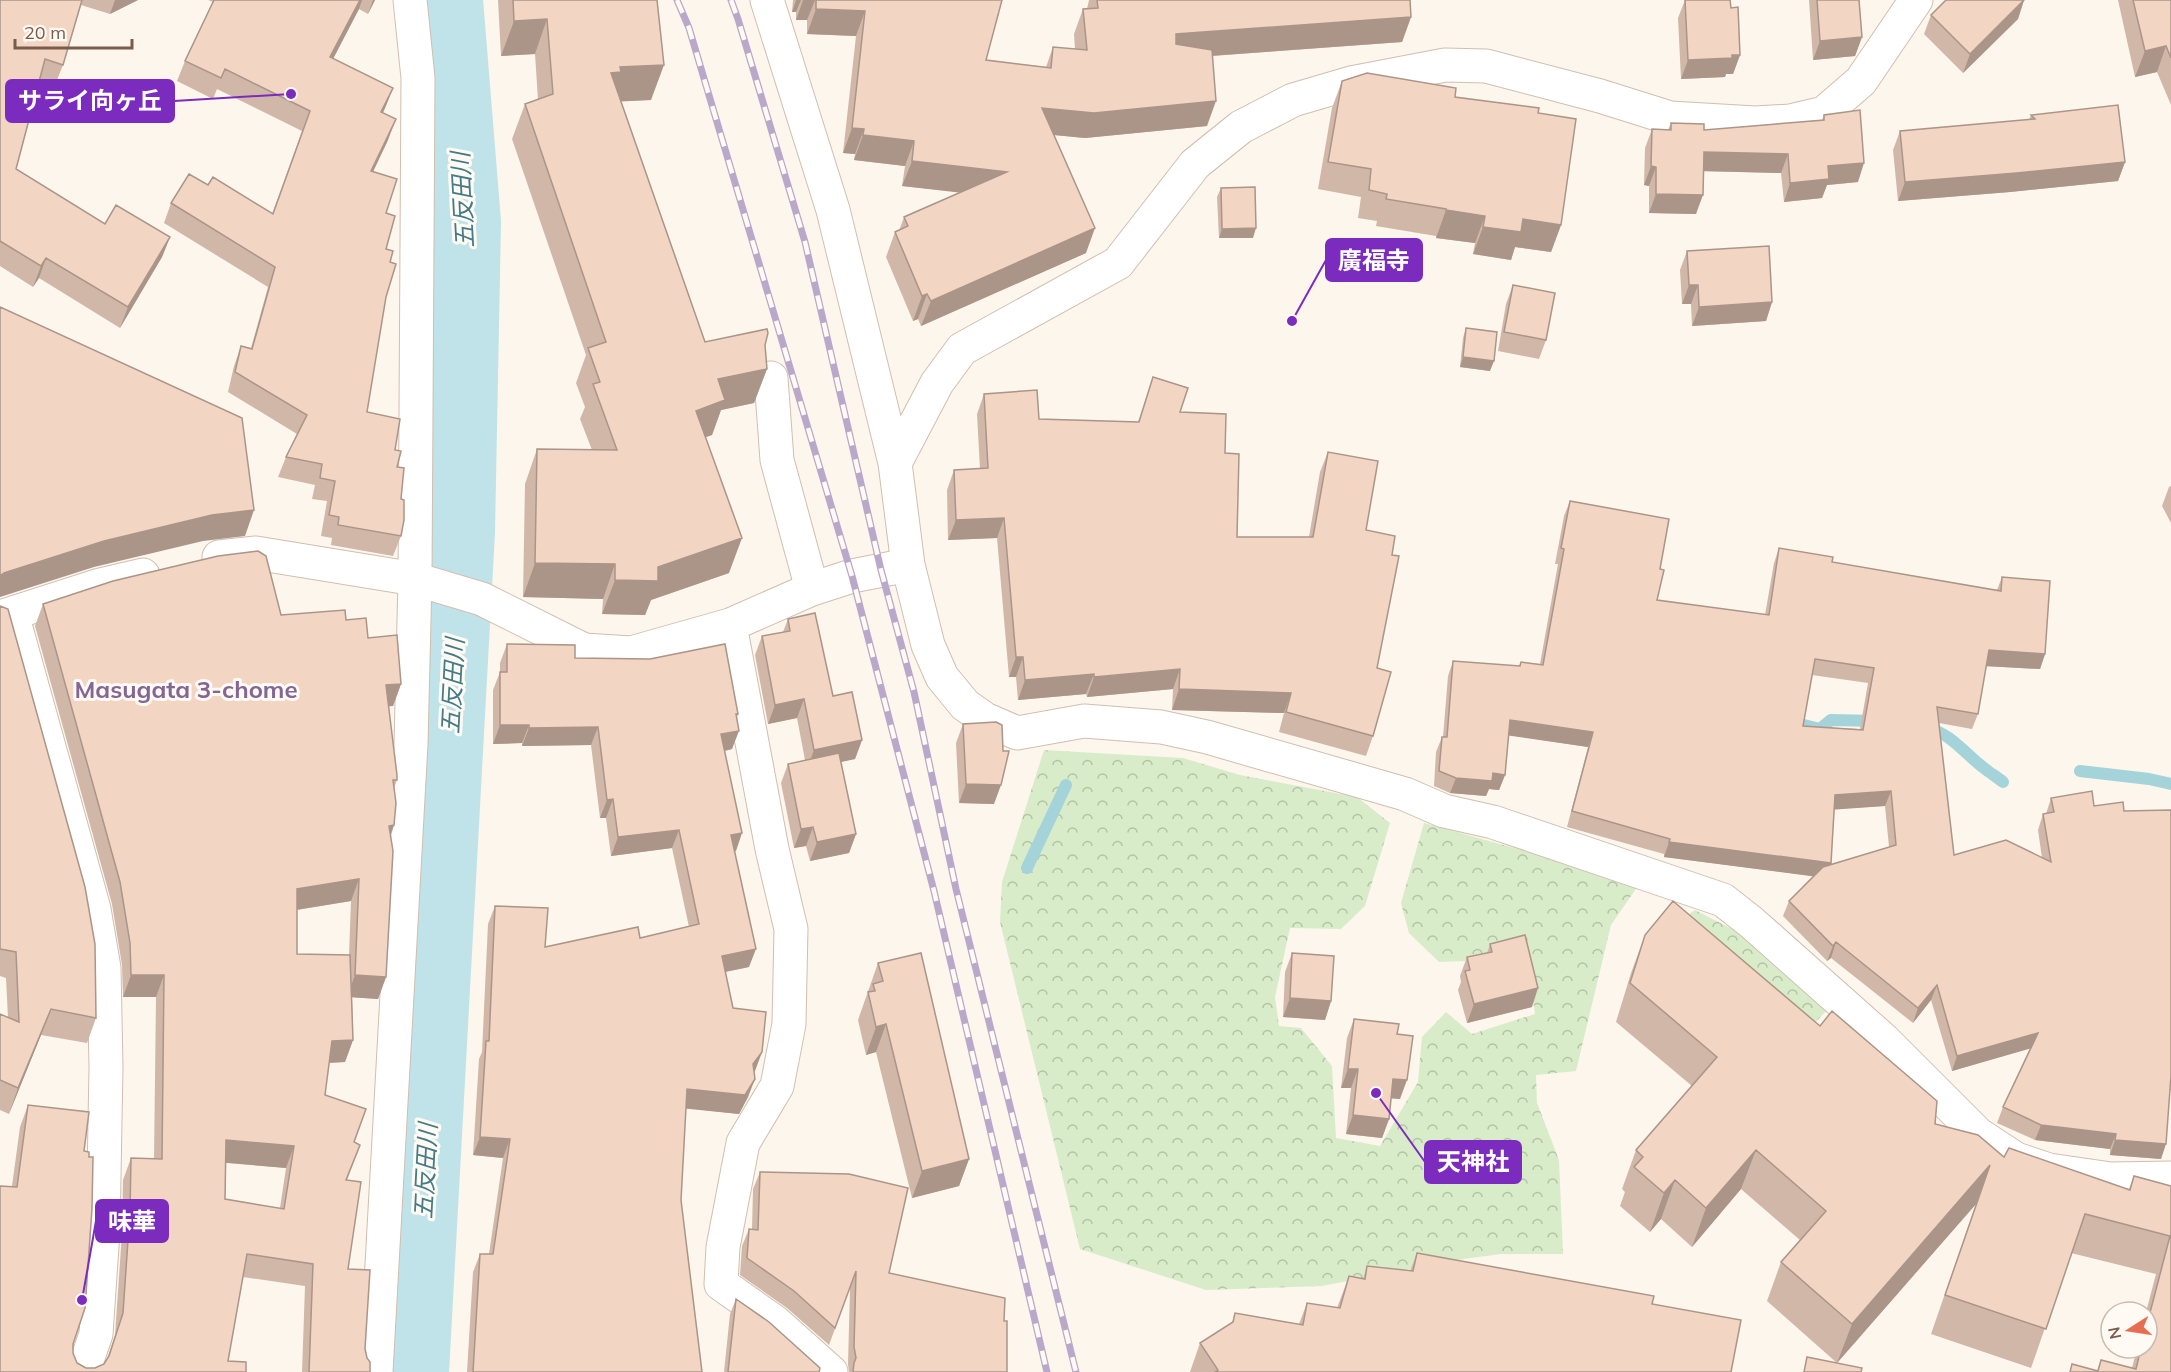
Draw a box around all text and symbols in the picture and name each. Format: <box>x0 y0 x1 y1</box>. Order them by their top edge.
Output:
scale bar <box>15 12 132 50</box>
text: 20 m <box>24 21 66 44</box>
callout: サライ向ヶ丘 <box>6 80 174 122</box>
text: サライ向ヶ丘 <box>18 85 162 115</box>
water label: 五反田川 <box>444 148 479 249</box>
callout: 廣福寺 <box>1326 239 1422 281</box>
text: 廣福寺 <box>1338 245 1410 275</box>
water label: 五反田川 <box>435 634 470 735</box>
district label: Masugata 3-chome <box>74 674 298 704</box>
water label: 五反田川 <box>408 1119 443 1220</box>
callout: 天神社 <box>1425 1141 1521 1183</box>
text: 天神社 <box>1437 1146 1509 1176</box>
callout: 味華 <box>96 1200 168 1242</box>
text: 味華 <box>108 1206 156 1236</box>
north arrow <box>2099 1300 2159 1360</box>
text: N <box>2103 1325 2125 1341</box>

